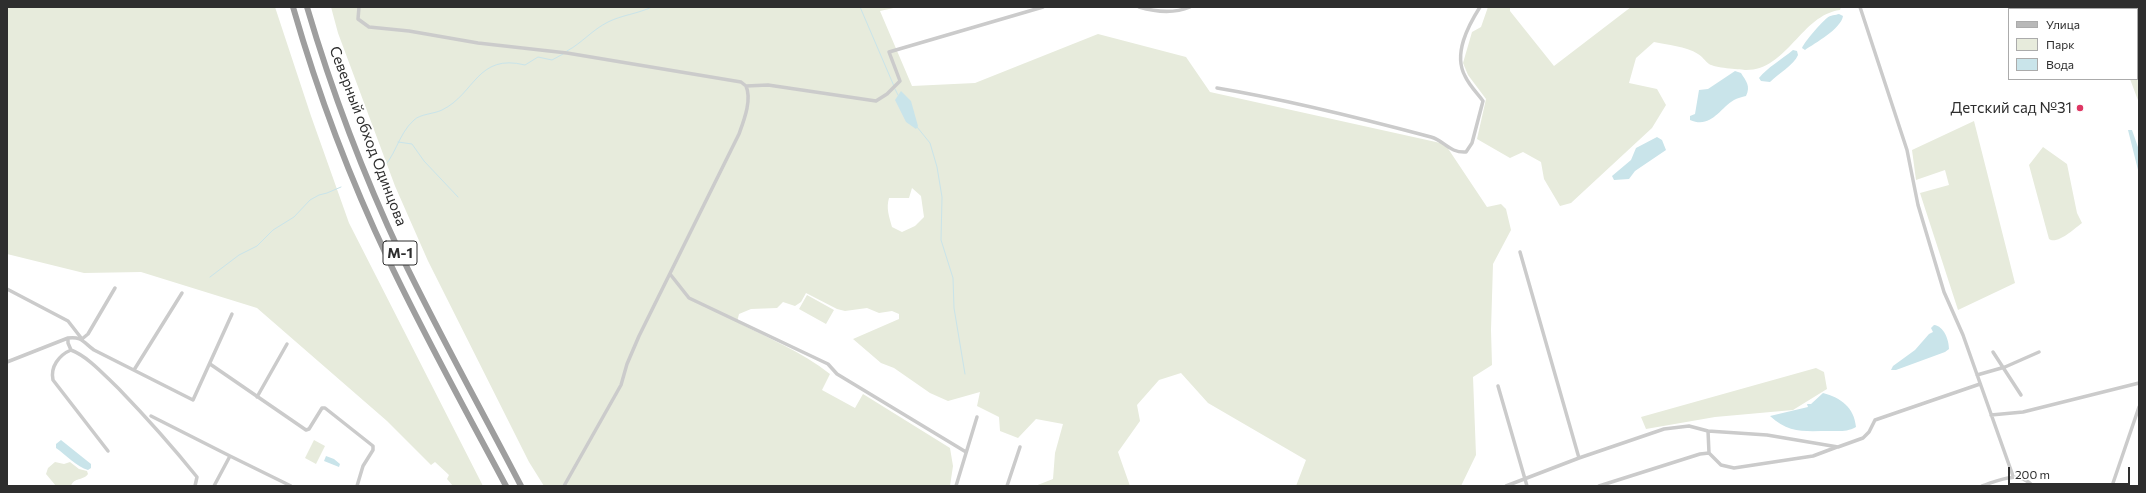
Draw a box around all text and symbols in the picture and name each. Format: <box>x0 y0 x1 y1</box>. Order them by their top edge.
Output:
legend <box>2008 8 2138 80</box>
text: Улица <box>2046 17 2080 31</box>
text: Парк <box>2046 37 2075 51</box>
street label: Северный обход Одинцова <box>325 44 411 228</box>
text: Вода <box>2046 57 2074 71</box>
place label: Детский сад №31 <box>1950 99 2072 117</box>
marker: Детский сад №31 <box>2075 103 2085 113</box>
road number: М-1 <box>383 241 417 265</box>
scale bar <box>2010 459 2132 485</box>
text: 200 m <box>2015 467 2050 481</box>

